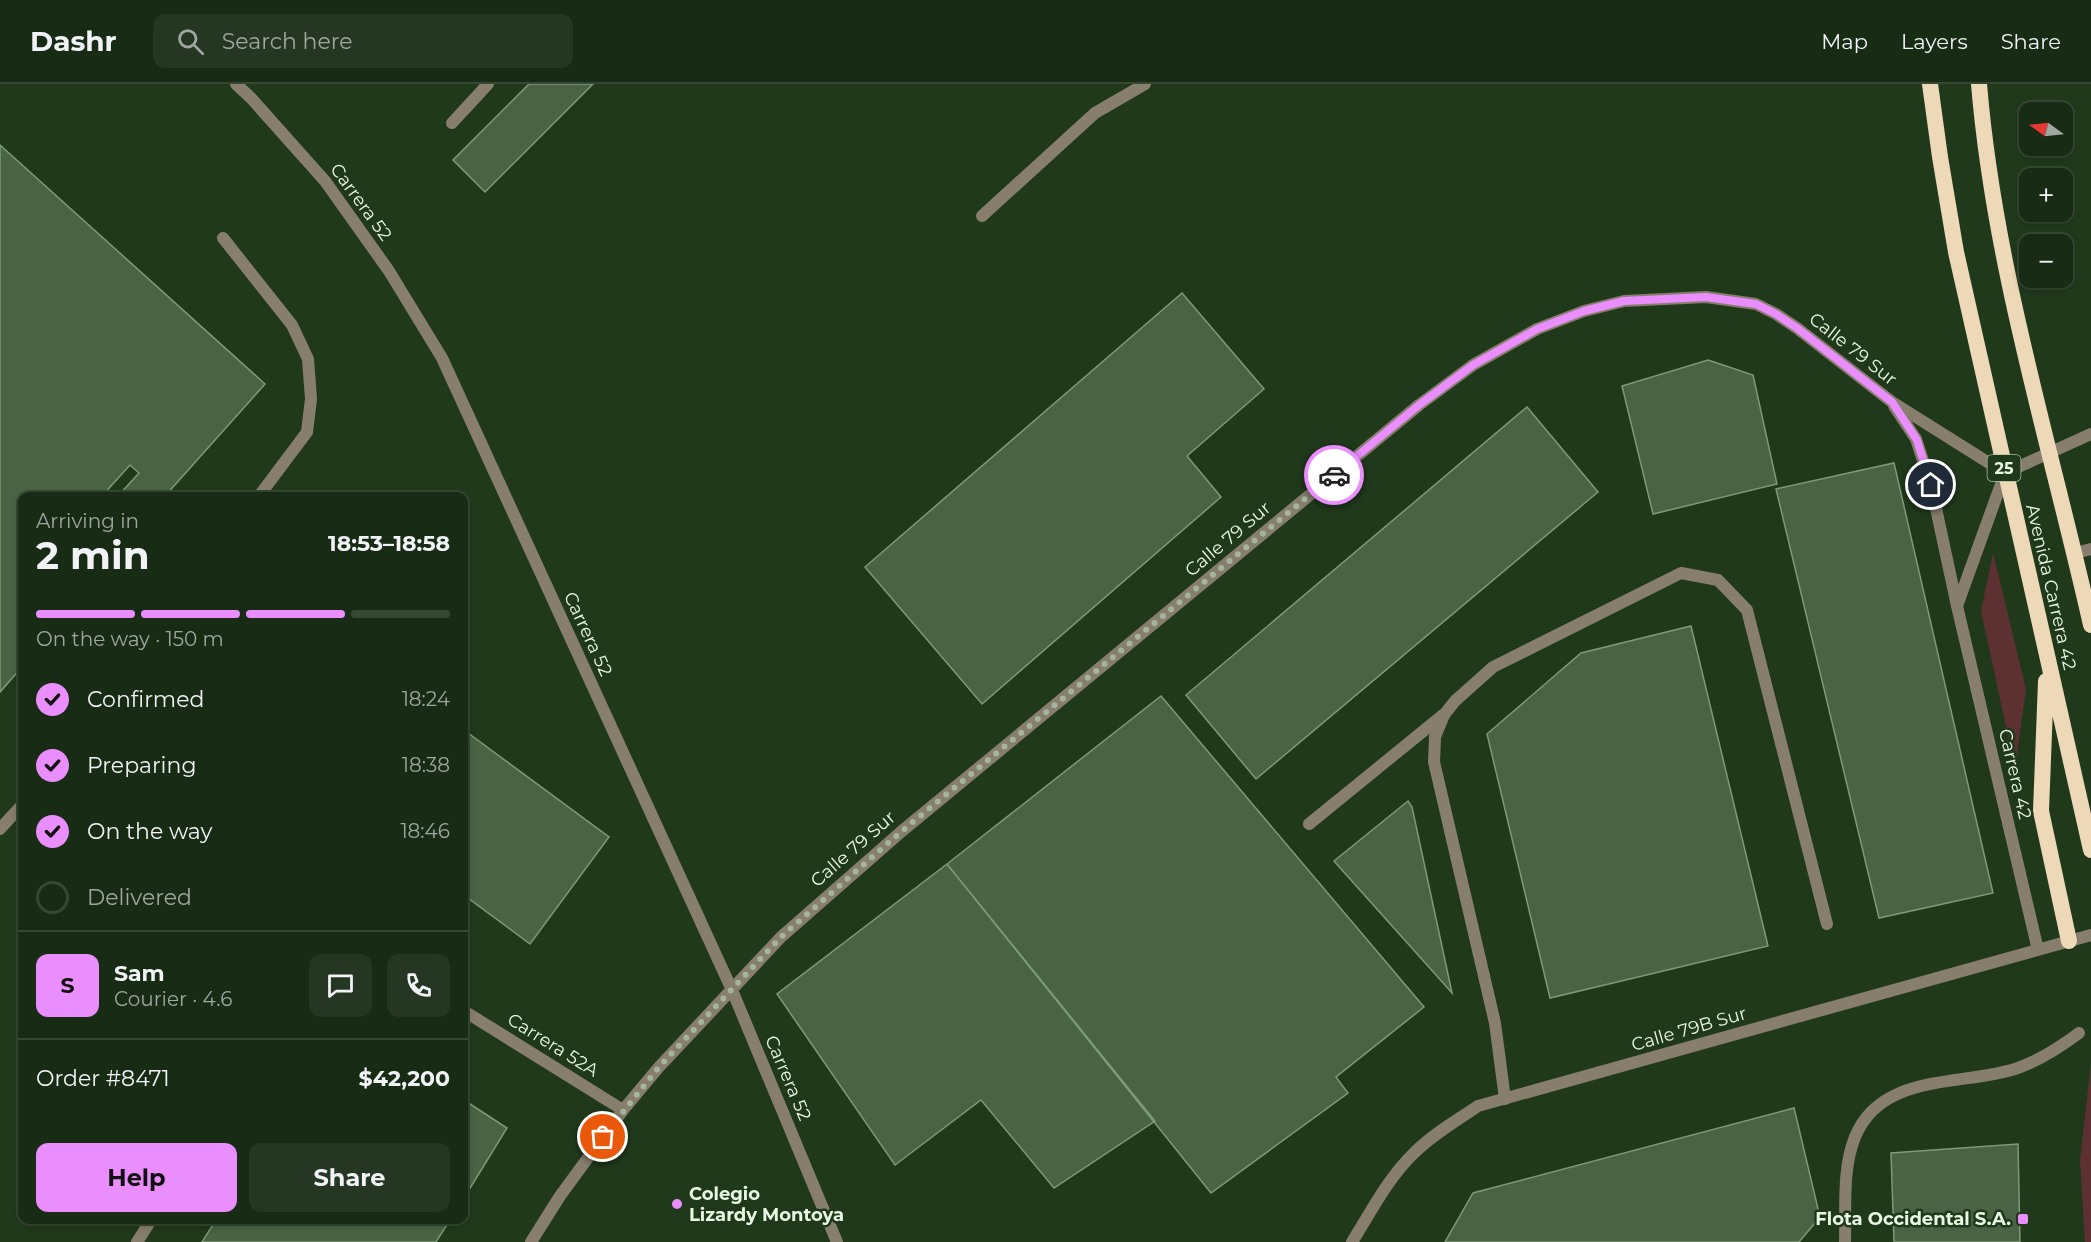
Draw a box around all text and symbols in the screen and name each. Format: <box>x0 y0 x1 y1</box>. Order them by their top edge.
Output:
search box <box>153 14 573 68</box>
text: Dashr <box>30 24 117 58</box>
icon: search <box>174 25 207 58</box>
text: Search here <box>222 28 353 55</box>
text: Map <box>1821 29 1868 54</box>
text: Layers <box>1901 29 1968 54</box>
text: Share <box>2001 29 2061 54</box>
north arrow <box>2019 102 2073 156</box>
map controls <box>2019 102 2073 288</box>
street label: Carrera 52 <box>326 159 396 245</box>
button: + <box>2019 168 2073 222</box>
button: − <box>2019 234 2073 288</box>
street label: Calle 79 Sur <box>1805 308 1901 390</box>
courier <box>1304 445 1364 505</box>
road number: 25 <box>1988 455 2020 481</box>
icon: car <box>1318 459 1351 492</box>
pin <box>1905 459 1956 510</box>
icon: home <box>1914 468 1947 501</box>
street label: Calle 79 Sur <box>1181 497 1275 581</box>
street label: Avenida Carrera 42 <box>2021 502 2081 672</box>
text: Arriving in <box>36 509 139 533</box>
text: 18:53–18:58 <box>328 530 450 557</box>
text: 2 min <box>36 531 150 579</box>
street label: Carrera 52 <box>559 588 617 680</box>
text: On the way · 150 m <box>36 627 224 651</box>
icon: check <box>36 683 69 716</box>
text: Confirmed <box>87 686 204 713</box>
text: 18:24 <box>402 687 450 711</box>
street label: Carrera 42 <box>1994 727 2036 821</box>
icon: check <box>36 749 69 782</box>
text: Preparing <box>87 752 196 779</box>
text: 18:38 <box>402 753 450 777</box>
street label: Calle 79 Sur <box>806 806 900 892</box>
icon: check <box>36 815 69 848</box>
text: On the way <box>87 818 212 845</box>
text: 18:46 <box>400 819 450 843</box>
text: Delivered <box>87 884 192 911</box>
button: chat <box>309 954 372 1017</box>
button: phone <box>387 954 450 1017</box>
text: Sam <box>114 960 165 987</box>
text: S <box>60 972 75 999</box>
text: Courier · 4.6 <box>114 987 232 1011</box>
street label: Calle 79B Sur <box>1629 1002 1749 1056</box>
street label: Carrera 52A <box>503 1008 603 1082</box>
street label: Carrera 52 <box>760 1032 816 1124</box>
text: Order #8471 <box>36 1065 170 1092</box>
text: $42,200 <box>359 1065 450 1092</box>
pin <box>577 1111 628 1162</box>
icon: bag <box>586 1120 619 1153</box>
button: Help <box>36 1143 237 1212</box>
button: Share <box>249 1143 450 1212</box>
place label: Colegio Lizardy Montoya <box>689 1183 844 1226</box>
marker: Colegio Lizardy Montoya <box>670 1197 684 1211</box>
place label: Flota Occidental S.A. <box>1815 1208 2011 1230</box>
marker: Flota Occidental S.A. <box>2016 1212 2030 1226</box>

